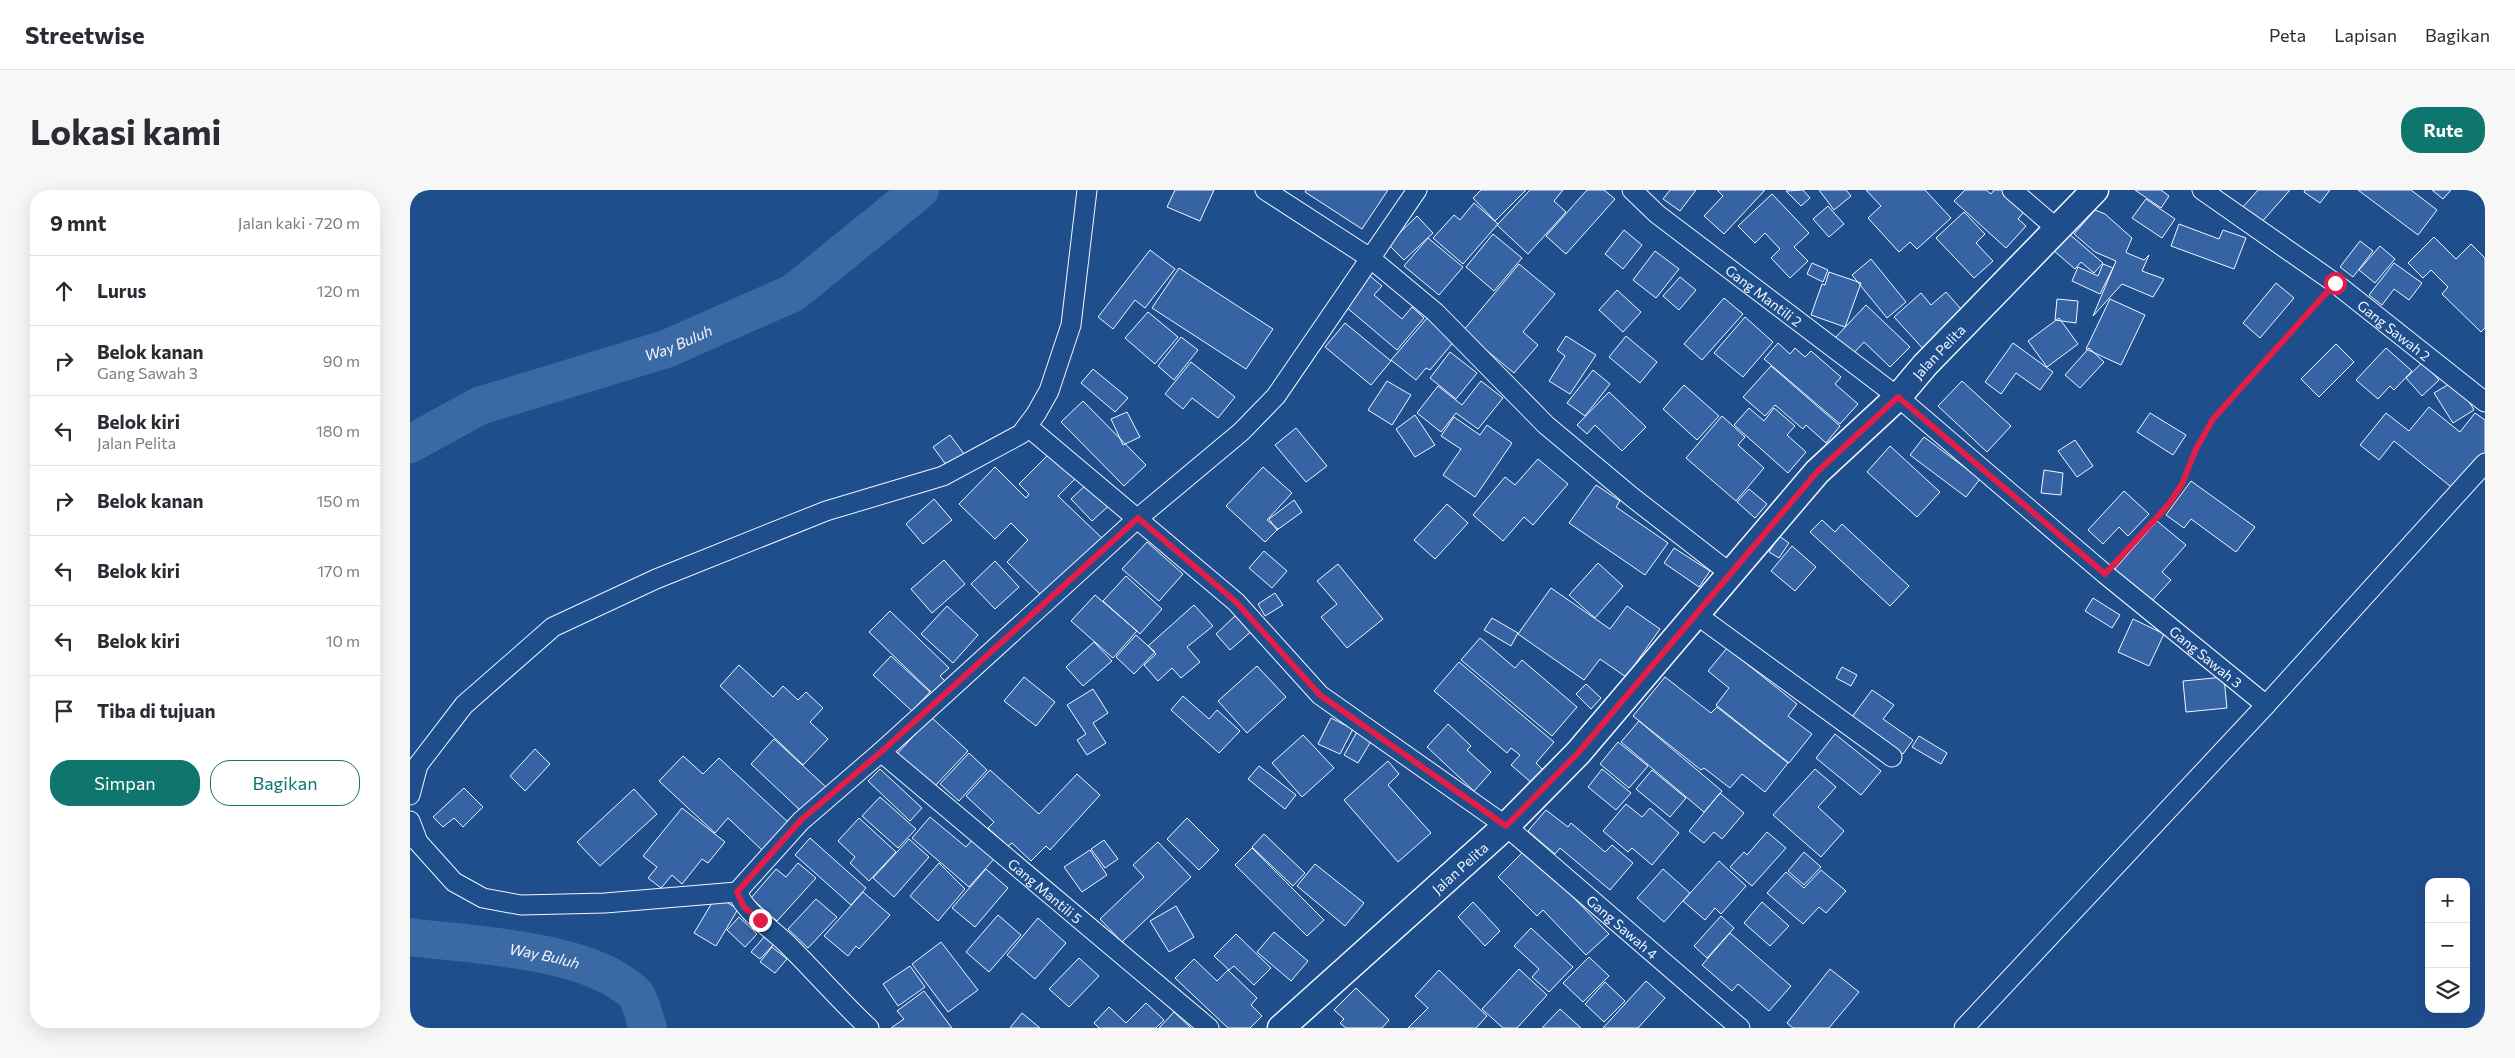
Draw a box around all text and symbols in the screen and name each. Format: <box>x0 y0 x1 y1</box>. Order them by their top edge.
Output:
text: Streetwise <box>25 20 145 49</box>
text: Peta <box>2269 24 2306 46</box>
text: Lapisan <box>2334 24 2397 46</box>
text: Bagikan <box>2425 24 2490 46</box>
button: Rute <box>2401 107 2485 153</box>
text: Lokasi kami <box>30 109 221 152</box>
text: 9 mnt <box>50 210 106 235</box>
text: Jalan kaki · 720 m <box>238 213 360 232</box>
street label: Gang Mantili 2 <box>1722 261 1806 330</box>
route start <box>2324 272 2347 295</box>
icon: ahead <box>50 277 78 305</box>
text: Lurus <box>97 279 146 302</box>
text: 120 m <box>317 281 360 300</box>
street label: Gang Sawah 2 <box>2354 296 2434 364</box>
water label: Way Buluh <box>642 321 715 364</box>
street label: Jalan Pelita <box>1908 321 1968 382</box>
text: Belok kanan <box>97 340 204 363</box>
icon: right <box>50 347 78 375</box>
text: 90 m <box>323 351 360 370</box>
text: Gang Sawah 3 <box>97 363 198 382</box>
text: Belok kiri <box>97 410 180 433</box>
icon: left <box>50 417 78 445</box>
text: 180 m <box>316 421 360 440</box>
text: Jalan Pelita <box>97 433 176 452</box>
icon: right <box>50 487 78 515</box>
text: Belok kanan <box>97 489 204 512</box>
text: 150 m <box>317 491 360 510</box>
icon: left <box>50 557 78 585</box>
text: Belok kiri <box>97 559 180 582</box>
text: 170 m <box>317 561 360 580</box>
street label: Gang Sawah 3 <box>2166 622 2246 691</box>
icon: left <box>50 627 78 655</box>
text: Belok kiri <box>97 629 180 652</box>
text: 10 m <box>326 631 360 650</box>
icon: arrive <box>50 697 78 725</box>
text: Tiba di tujuan <box>97 699 215 722</box>
button: Simpan <box>50 760 200 806</box>
button: Bagikan <box>210 760 360 806</box>
street label: Jalan Pelita <box>1428 838 1491 897</box>
street label: Gang Mantili 5 <box>1005 854 1086 926</box>
map controls <box>2425 878 2470 1013</box>
button: + <box>2425 878 2470 923</box>
street label: Gang Sawah 4 <box>1583 891 1662 962</box>
route end <box>749 909 772 932</box>
button: − <box>2425 923 2470 968</box>
water label: Way Buluh <box>508 940 582 972</box>
button: layers <box>2425 968 2470 1013</box>

